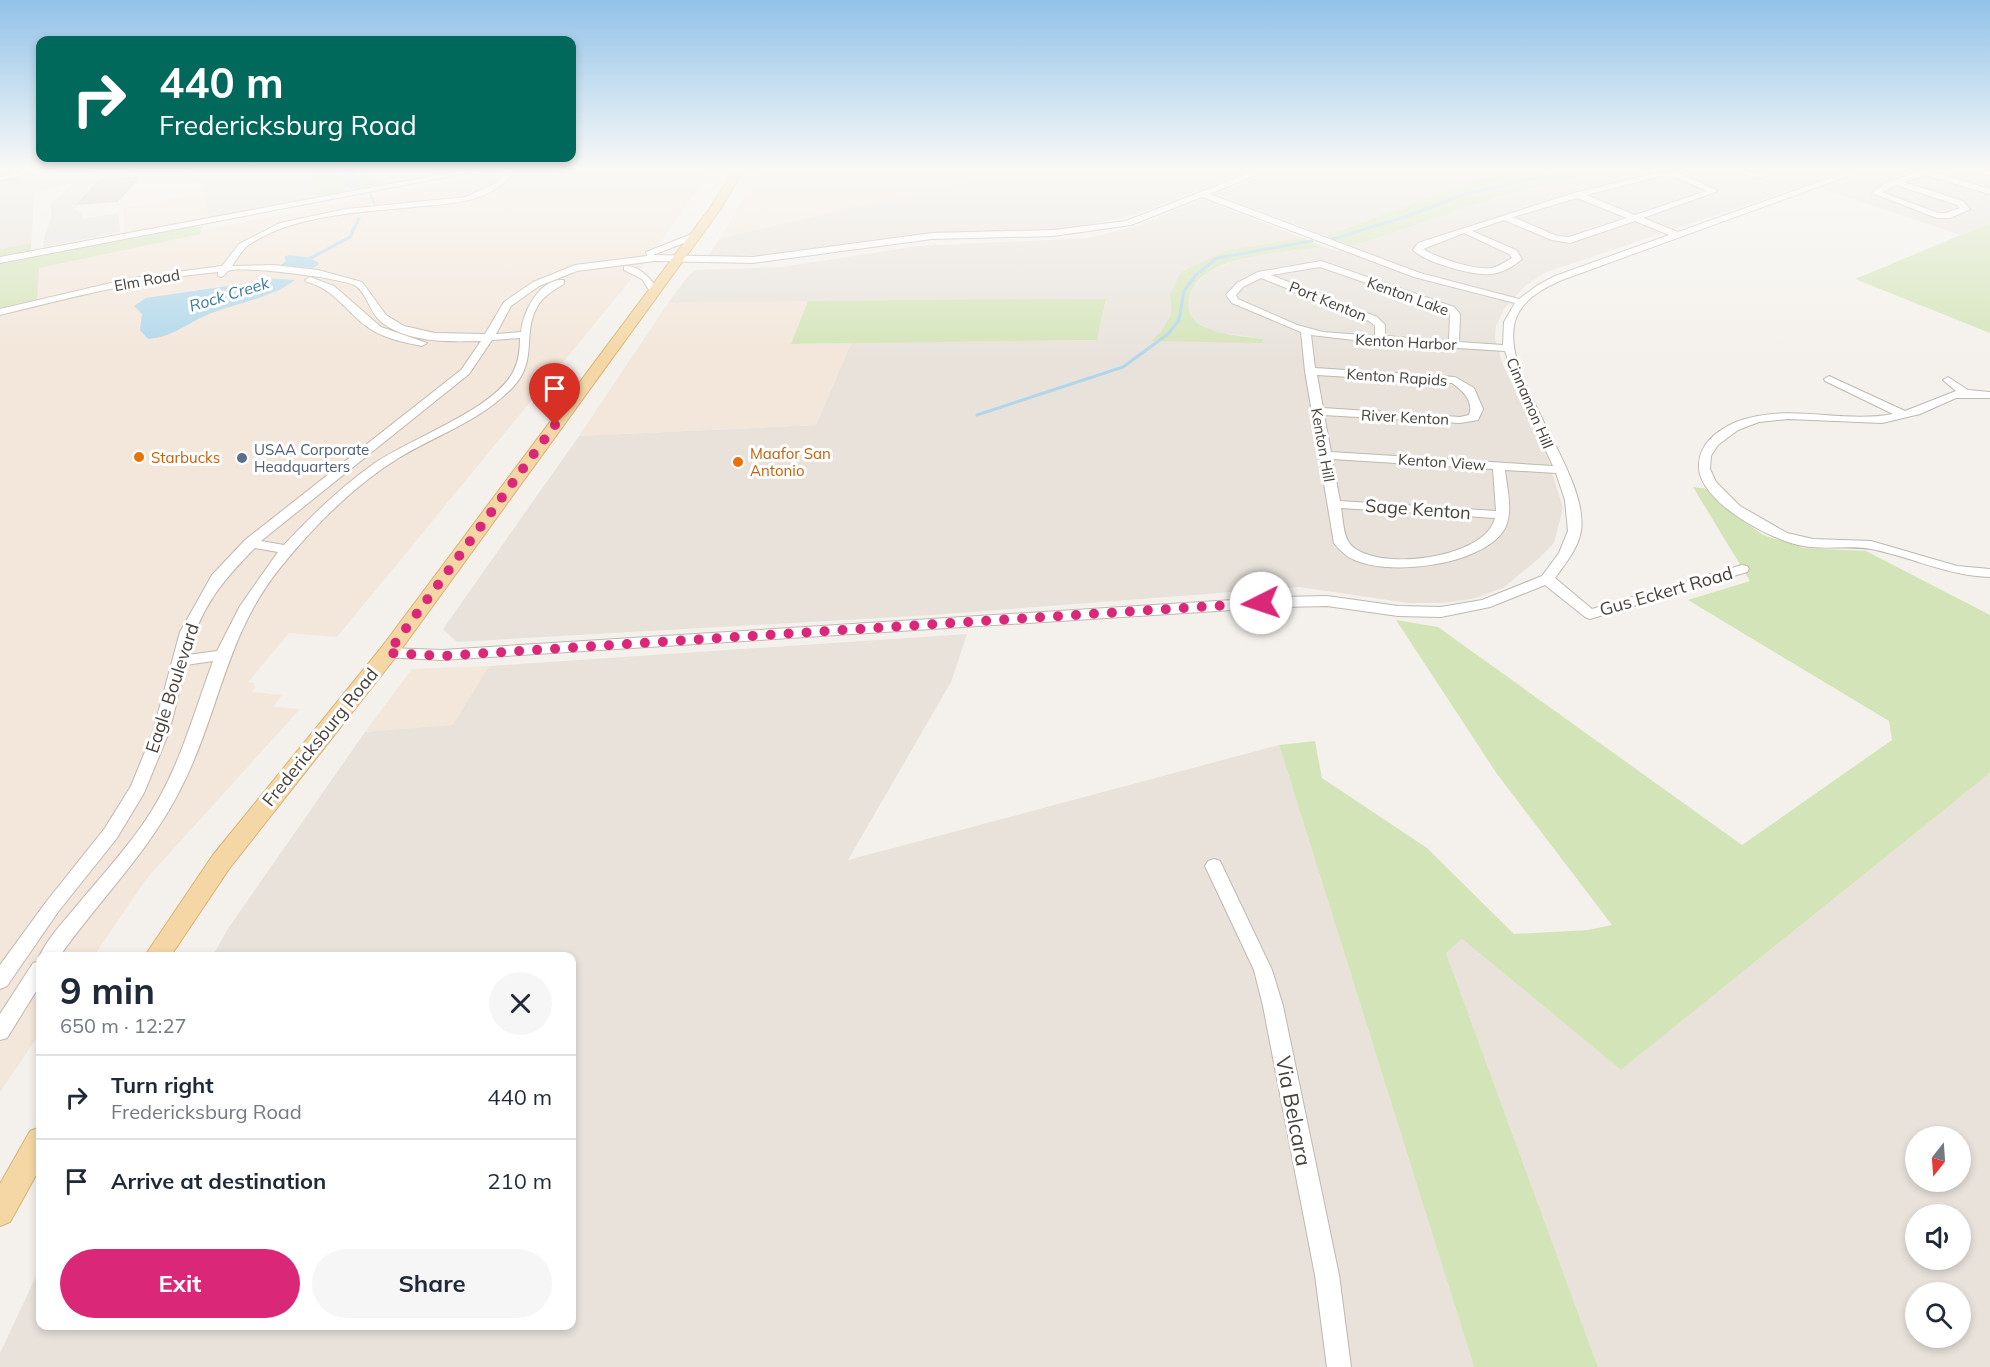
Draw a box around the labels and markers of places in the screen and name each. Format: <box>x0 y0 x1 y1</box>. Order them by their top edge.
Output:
pin <box>529 363 580 425</box>
place label: USAA Corporate Headquarters <box>254 440 369 476</box>
place label: Maafor San Antonio <box>750 444 831 480</box>
place label: Starbucks <box>151 448 220 467</box>
marker: Starbucks <box>132 450 146 464</box>
marker: USAA Corporate Headquarters <box>235 451 249 465</box>
marker: Maafor San Antonio <box>731 455 745 469</box>

